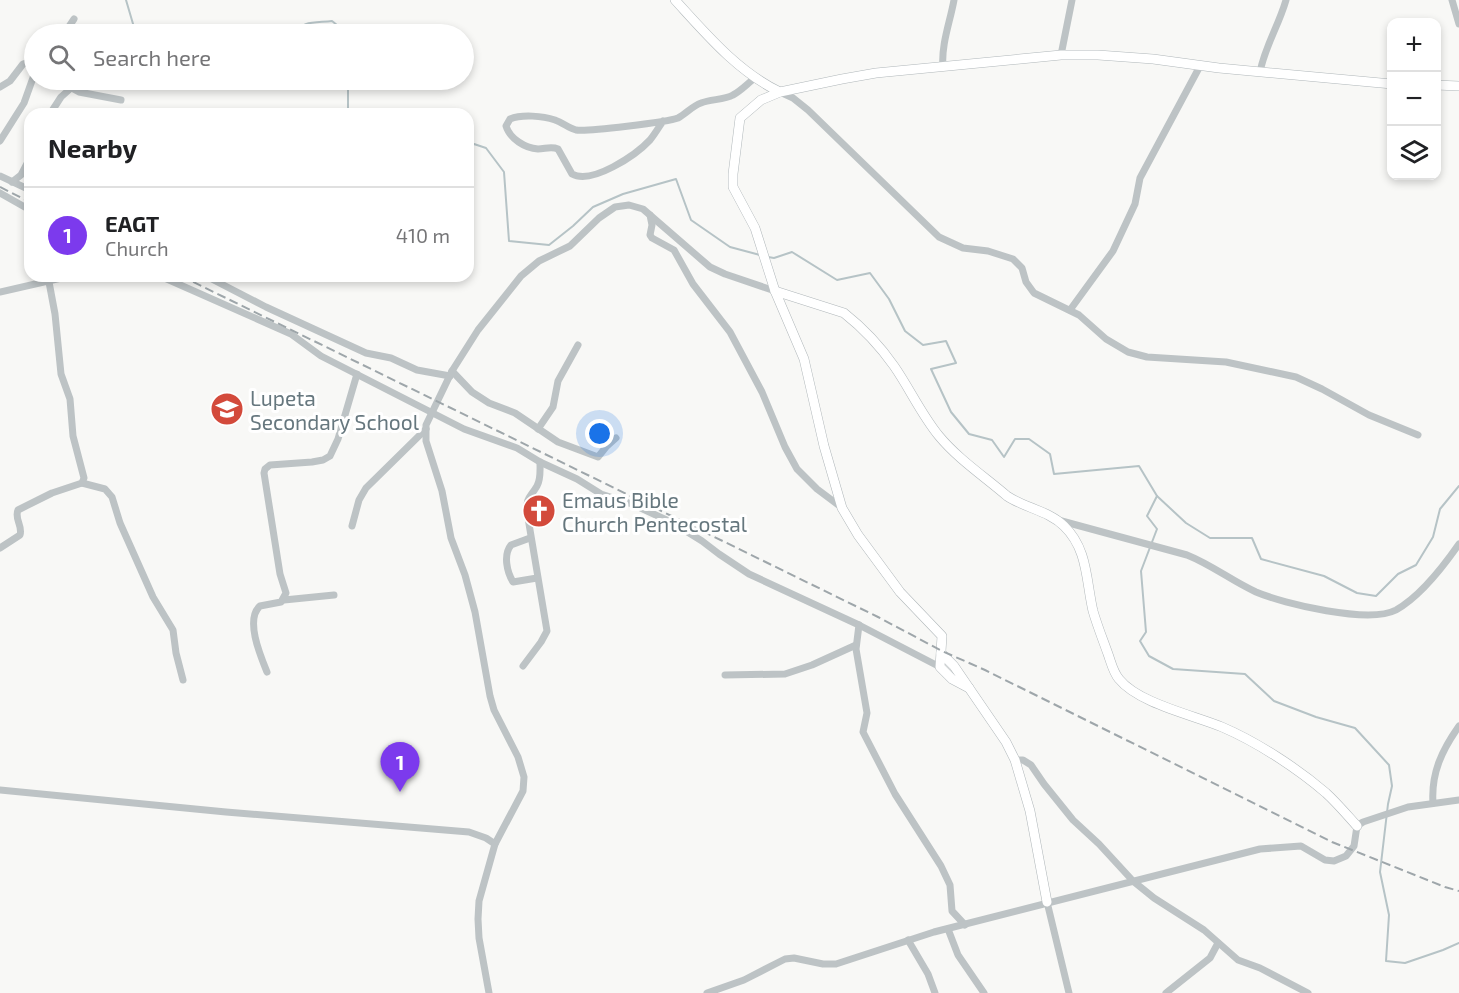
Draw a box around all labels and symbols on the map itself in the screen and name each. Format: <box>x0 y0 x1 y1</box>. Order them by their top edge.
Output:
place label: Lupeta Secondary School <box>250 385 420 434</box>
school or university icon: Lupeta Secondary School <box>209 391 245 427</box>
your location <box>585 419 614 448</box>
place label: Emaus Bible Church Pentecostal <box>562 487 748 536</box>
church icon: Emaus Bible Church Pentecostal <box>521 493 557 529</box>
pin: 1 <box>380 742 420 792</box>

